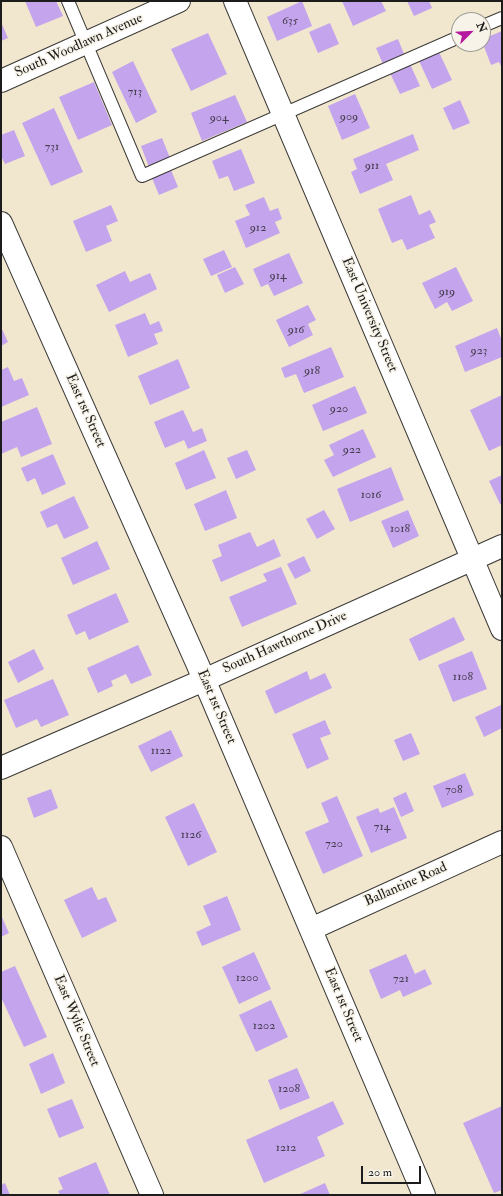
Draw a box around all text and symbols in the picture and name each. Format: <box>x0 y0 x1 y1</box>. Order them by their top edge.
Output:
street label: South Woodlawn Avenue <box>12 10 146 82</box>
north arrow <box>451 12 491 52</box>
house number: 635 <box>282 14 298 28</box>
text: N <box>474 20 489 34</box>
house number: 713 <box>128 85 142 99</box>
house number: 909 <box>340 110 358 124</box>
house number: 904 <box>210 111 228 125</box>
house number: 731 <box>45 140 59 154</box>
house number: 911 <box>365 159 379 173</box>
house number: 912 <box>250 221 266 235</box>
street label: East University Street <box>337 255 401 375</box>
house number: 914 <box>270 269 286 283</box>
house number: 919 <box>439 285 455 299</box>
house number: 916 <box>288 323 304 337</box>
house number: 923 <box>471 344 487 358</box>
house number: 918 <box>304 364 320 378</box>
street label: East 1st Street <box>61 371 109 451</box>
house number: 920 <box>330 402 348 416</box>
house number: 922 <box>343 443 361 457</box>
house number: 1016 <box>361 488 381 502</box>
house number: 1018 <box>390 522 410 536</box>
street label: South Hawthorne Drive <box>220 608 350 678</box>
street label: East 1st Street <box>193 667 239 747</box>
house number: 1108 <box>453 670 473 684</box>
house number: 1122 <box>151 744 171 758</box>
house number: 708 <box>445 783 463 797</box>
house number: 714 <box>374 820 390 834</box>
house number: 1126 <box>181 828 201 842</box>
house number: 720 <box>325 837 343 851</box>
street label: Ballantine Road <box>362 859 450 911</box>
street label: East 1st Street <box>320 965 366 1045</box>
house number: 1200 <box>236 971 258 985</box>
house number: 721 <box>393 972 409 986</box>
street label: East Wylie Street <box>49 973 103 1069</box>
house number: 1202 <box>253 1019 275 1033</box>
house number: 1208 <box>278 1082 300 1096</box>
house number: 1212 <box>276 1141 296 1155</box>
scale bar <box>363 1158 423 1184</box>
text: 20 m <box>368 1165 392 1180</box>

